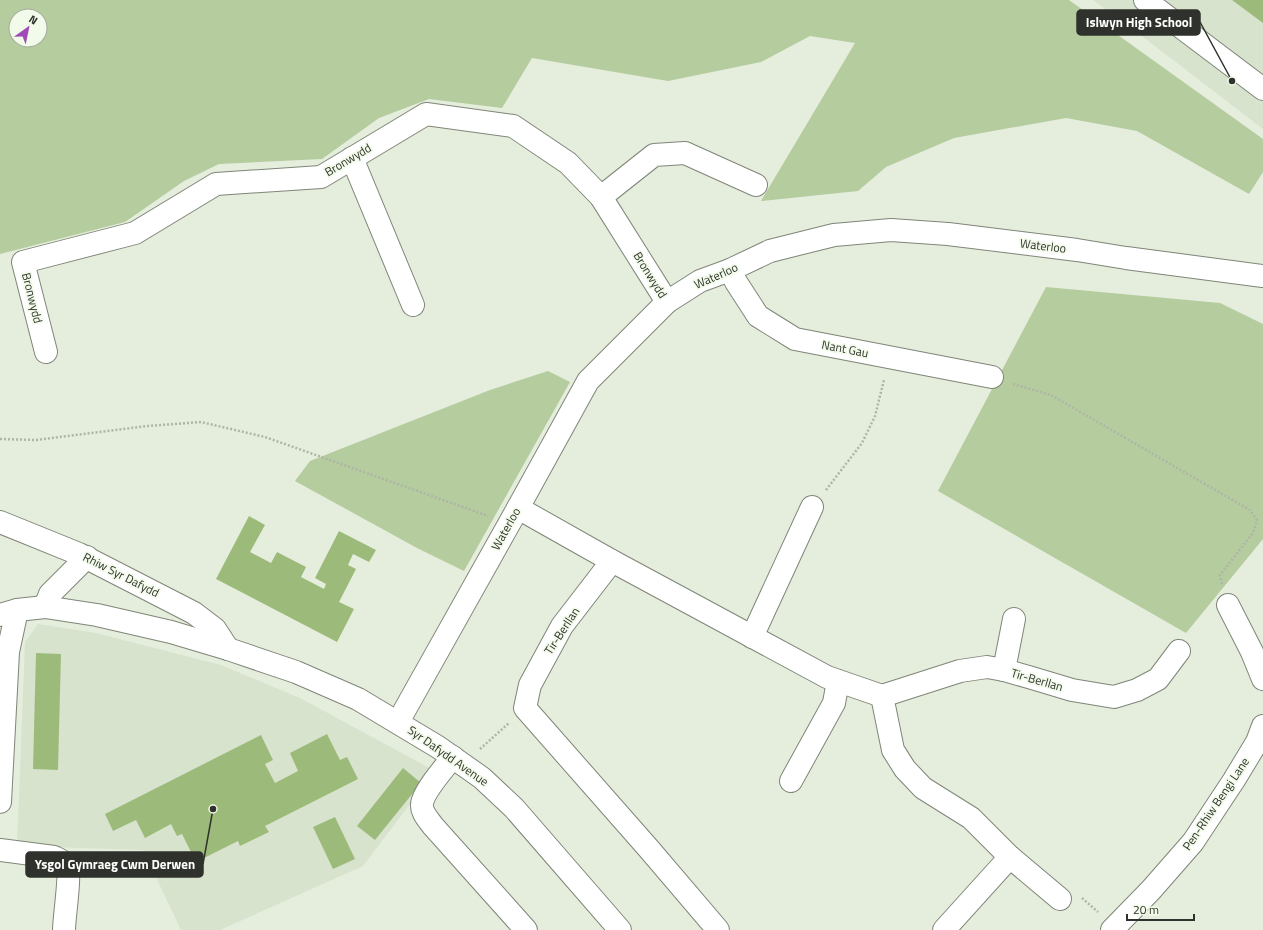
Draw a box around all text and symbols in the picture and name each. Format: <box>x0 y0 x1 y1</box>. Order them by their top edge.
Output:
north arrow <box>8 8 48 48</box>
callout: Islwyn High School <box>1077 10 1200 35</box>
text: N <box>26 11 41 28</box>
text: Islwyn High School <box>1086 12 1192 32</box>
street label: Bronwydd <box>321 138 375 181</box>
street label: Waterloo <box>1019 233 1067 258</box>
street label: Bronwydd <box>629 248 672 302</box>
street label: Waterloo <box>691 257 741 294</box>
street label: Bronwydd <box>17 271 48 325</box>
street label: Nant Gau <box>820 335 870 362</box>
street label: Waterloo <box>486 504 525 554</box>
street label: Rhiw Syr Dafydd <box>80 547 163 602</box>
street label: Tir-Berllan <box>539 603 584 658</box>
street label: Tir-Berllan <box>1009 663 1065 696</box>
street label: Syr Dafydd Avenue <box>404 720 493 791</box>
street label: Pen-Rhiw Bengi Lane <box>1177 753 1254 854</box>
callout: Ysgol Gymraeg Cwm Derwen <box>26 852 203 877</box>
text: Ysgol Gymraeg Cwm Derwen <box>35 854 195 874</box>
scale bar <box>1127 896 1194 922</box>
text: 20 m <box>1133 900 1159 919</box>

